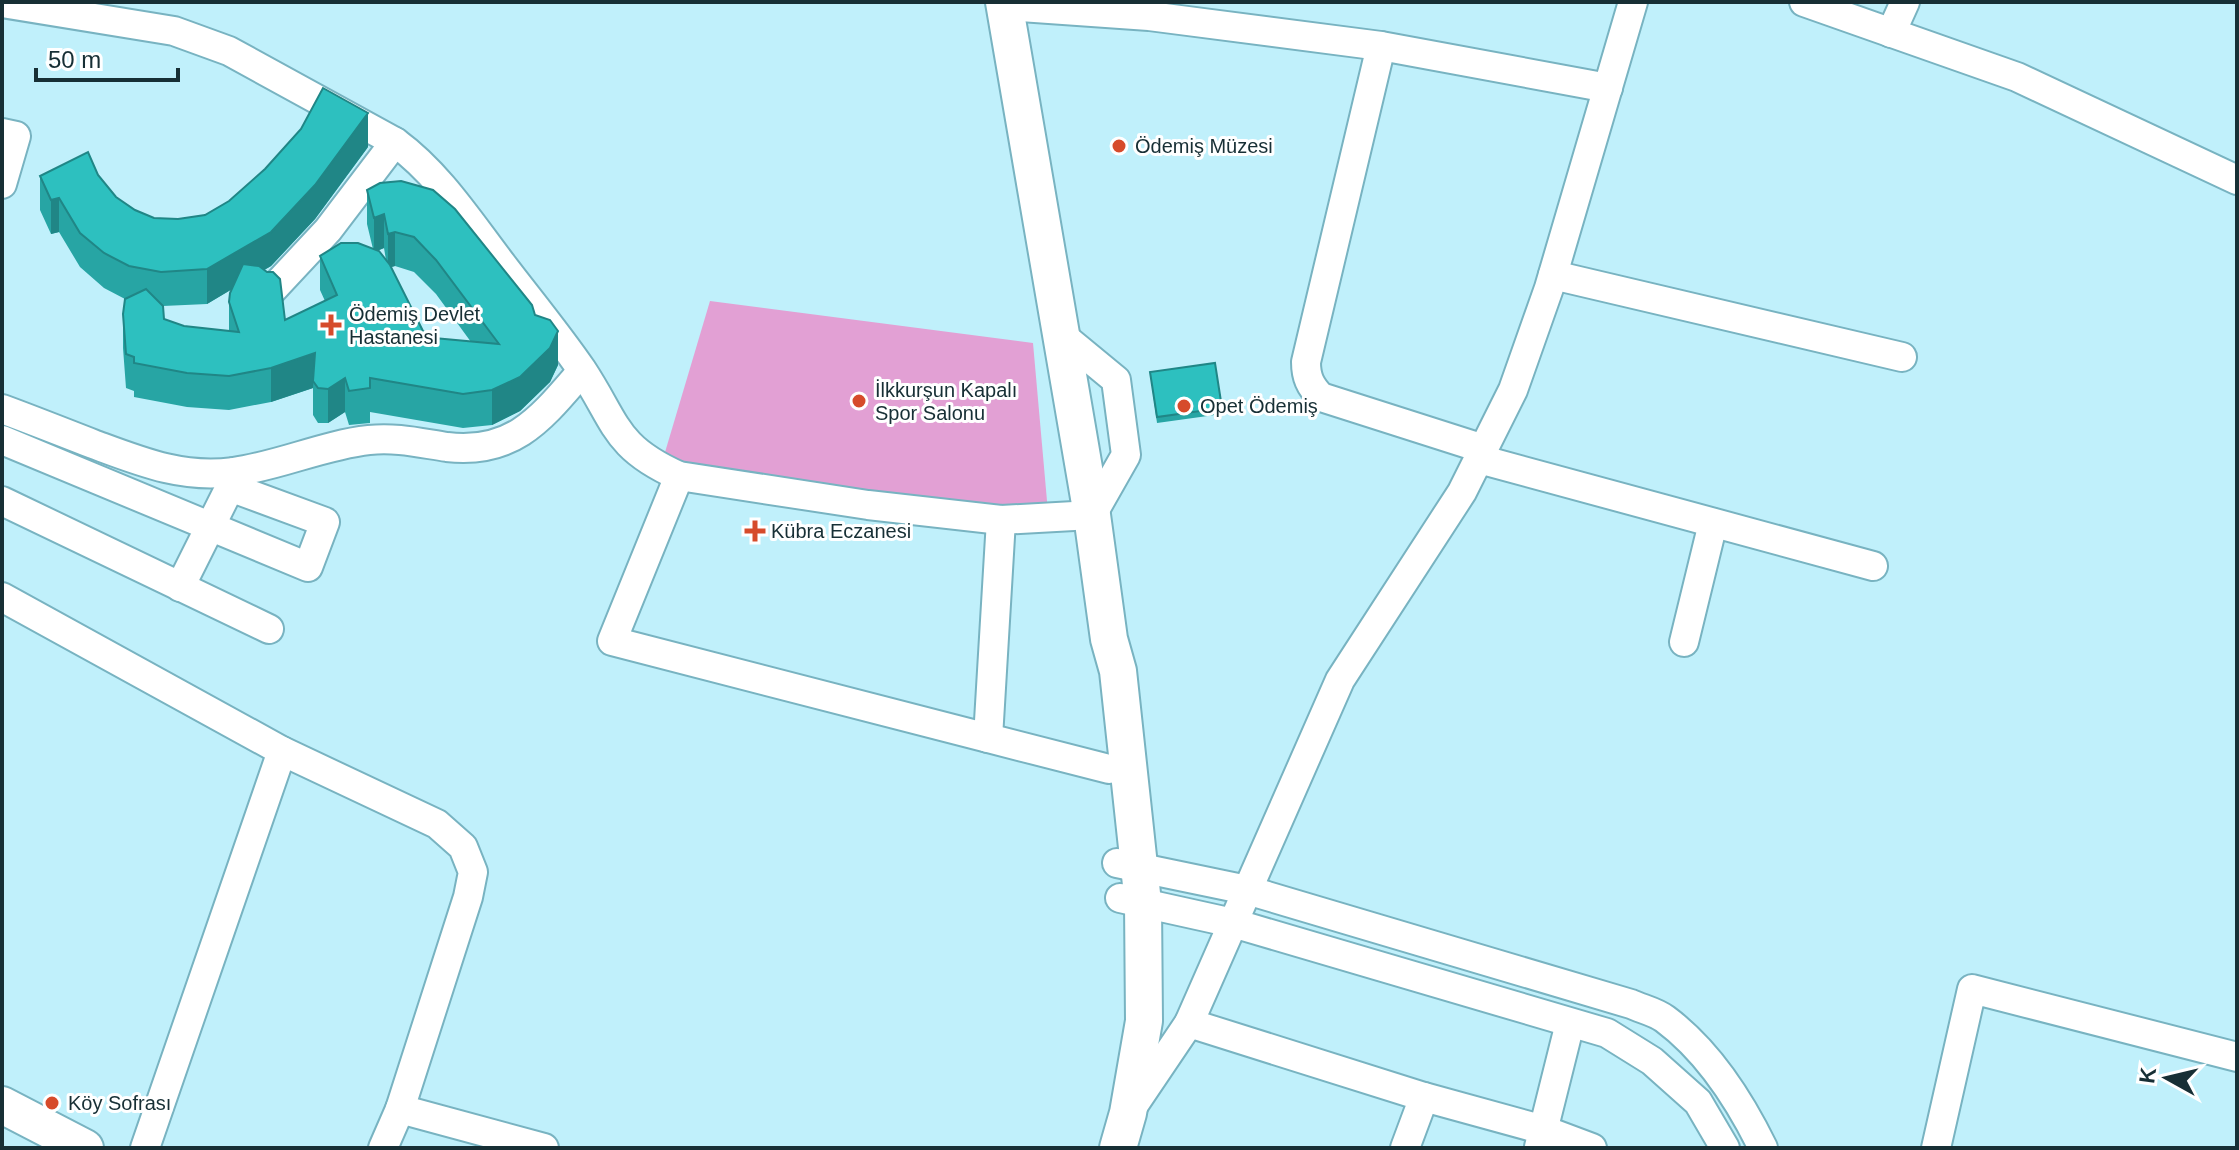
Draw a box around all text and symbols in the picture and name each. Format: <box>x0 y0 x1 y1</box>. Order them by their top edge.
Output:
scale bar <box>36 32 178 82</box>
text: 50 m <box>48 46 101 73</box>
place label: Ödemiş Müzesi <box>1135 135 1273 157</box>
marker: Ödemiş Müzesi <box>1110 137 1128 155</box>
place label: Ödemiş Devlet Hastanesi <box>349 303 481 348</box>
marker: Ödemiş Devlet Hastanesi <box>320 314 342 336</box>
place label: İlkkurşun Kapalı Spor Salonu <box>875 379 1017 424</box>
marker: İlkkurşun Kapalı Spor Salonu <box>850 392 868 410</box>
place label: Opet Ödemiş <box>1200 395 1318 417</box>
marker: Opet Ödemiş <box>1175 397 1193 415</box>
place label: Kübra Eczanesi <box>771 520 911 542</box>
marker: Kübra Eczanesi <box>746 522 764 540</box>
north arrow <box>2127 1038 2207 1118</box>
text: K <box>2134 1066 2161 1085</box>
place label: Köy Sofrası <box>68 1092 171 1114</box>
marker: Köy Sofrası <box>43 1094 61 1112</box>

